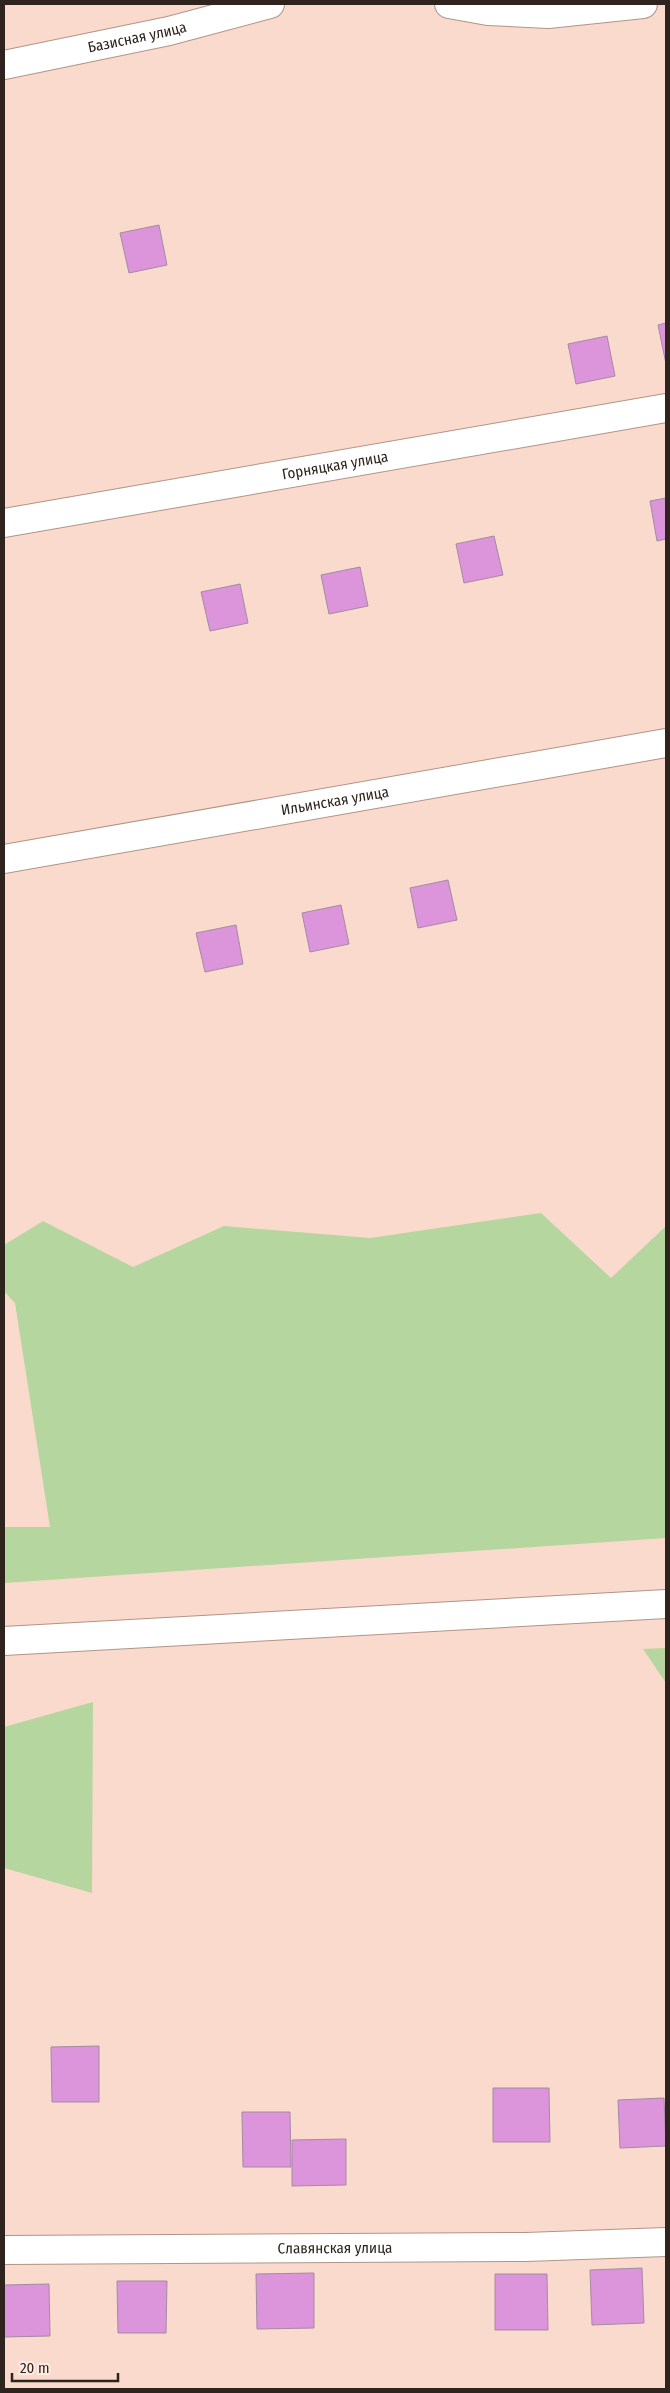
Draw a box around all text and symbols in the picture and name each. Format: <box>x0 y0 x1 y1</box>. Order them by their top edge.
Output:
street label: Базисная улица <box>86 18 188 56</box>
street label: Горняцкая улица <box>281 447 390 484</box>
street label: Ильинская улица <box>280 783 390 819</box>
street label: Славянская улица <box>278 2239 392 2257</box>
scale bar <box>12 2350 119 2382</box>
text: 20 m <box>20 2359 50 2377</box>

